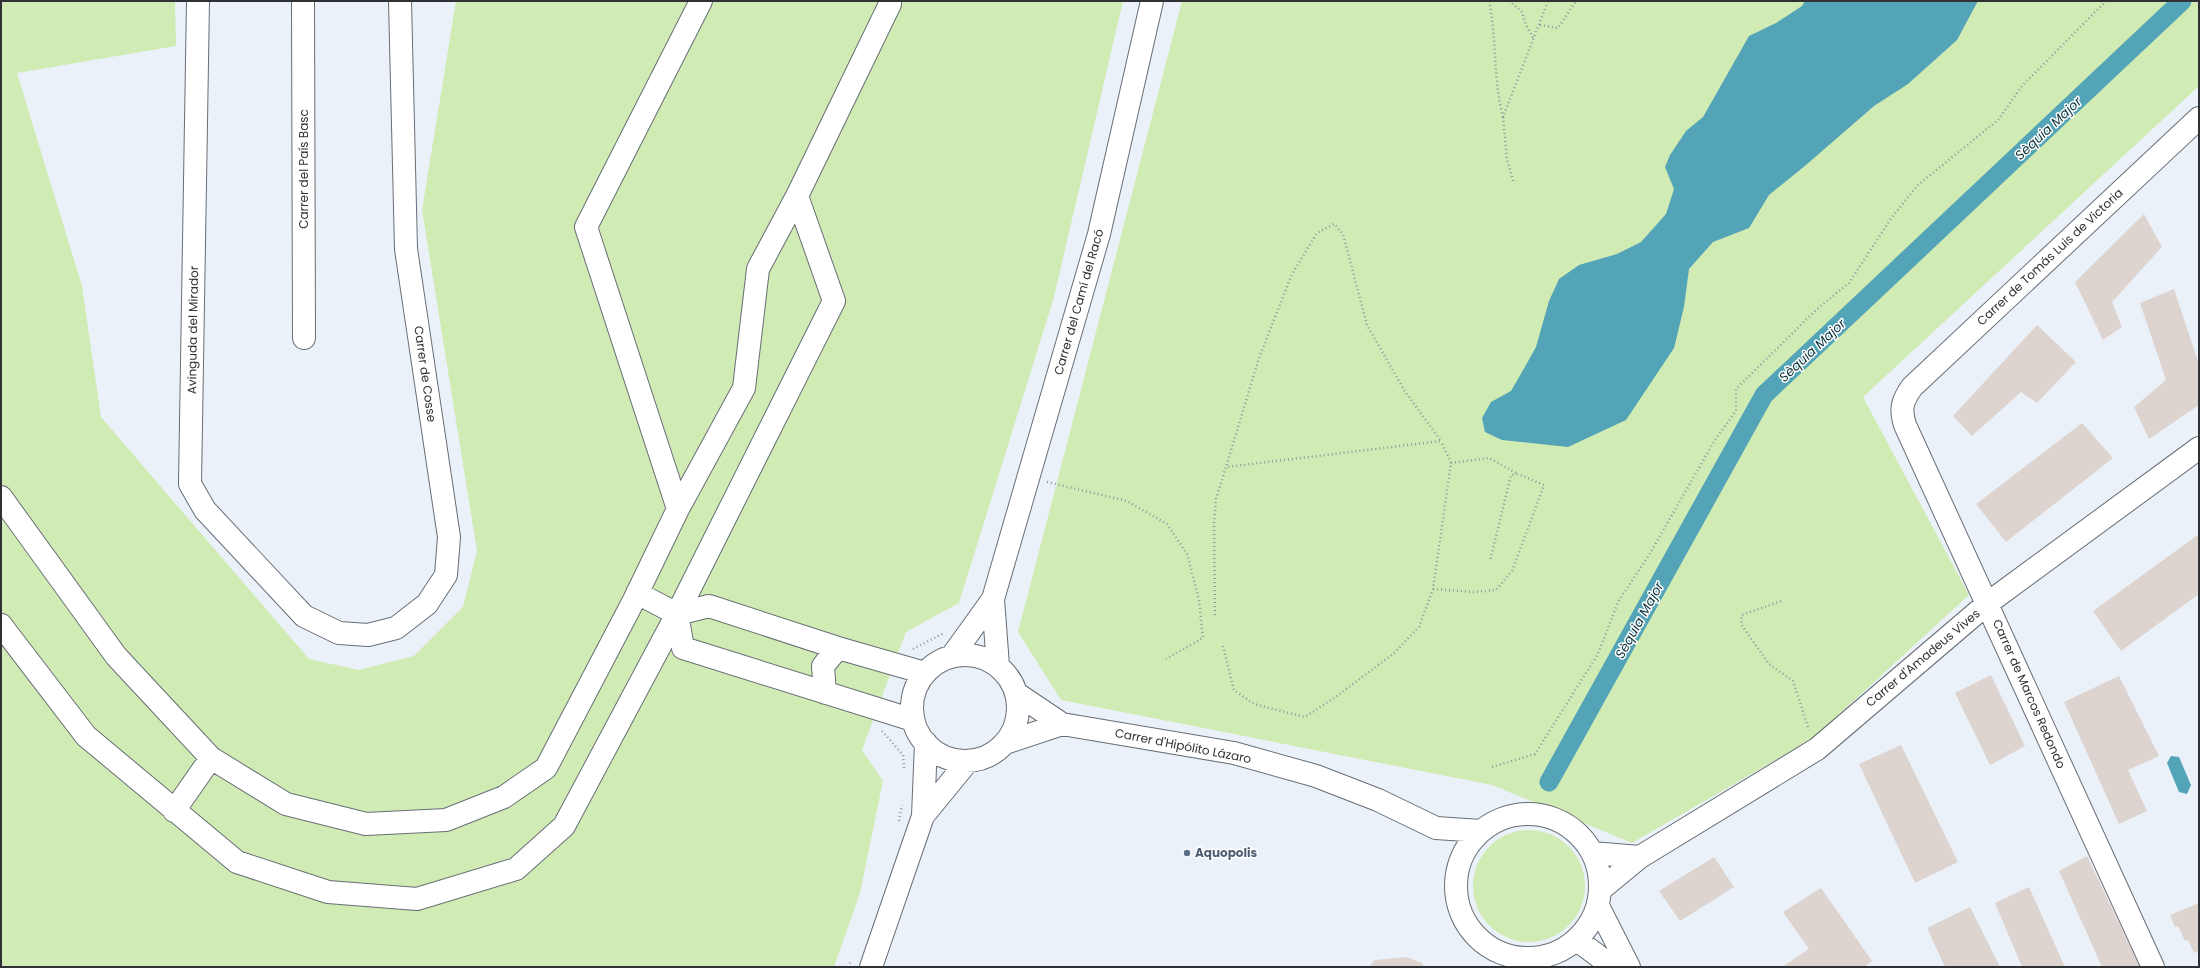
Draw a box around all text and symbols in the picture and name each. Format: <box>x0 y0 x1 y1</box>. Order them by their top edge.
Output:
water label: Sèquia Major <box>2011 92 2087 164</box>
street label: Carrer del País Basc <box>295 109 312 229</box>
street label: Carrer de Tomás Luis de Victoria <box>1973 184 2127 329</box>
street label: Carrer del Camí del Racó <box>1050 227 1108 377</box>
street label: Avinguda del Mirador <box>183 265 202 394</box>
water label: Sèquia Major <box>1775 314 1851 386</box>
street label: Carrer de Cosse <box>410 325 441 423</box>
water label: Sèquia Major <box>1611 577 1669 662</box>
street label: Carrer d'Amadeus Vives <box>1862 605 1983 710</box>
street label: Carrer de Marcos Redondo <box>1989 617 2070 771</box>
street label: Carrer d'Hipólito Lázaro <box>1113 724 1253 767</box>
place label: Aquopolis <box>1195 844 1258 861</box>
marker: Aquopolis <box>1182 848 1192 858</box>

